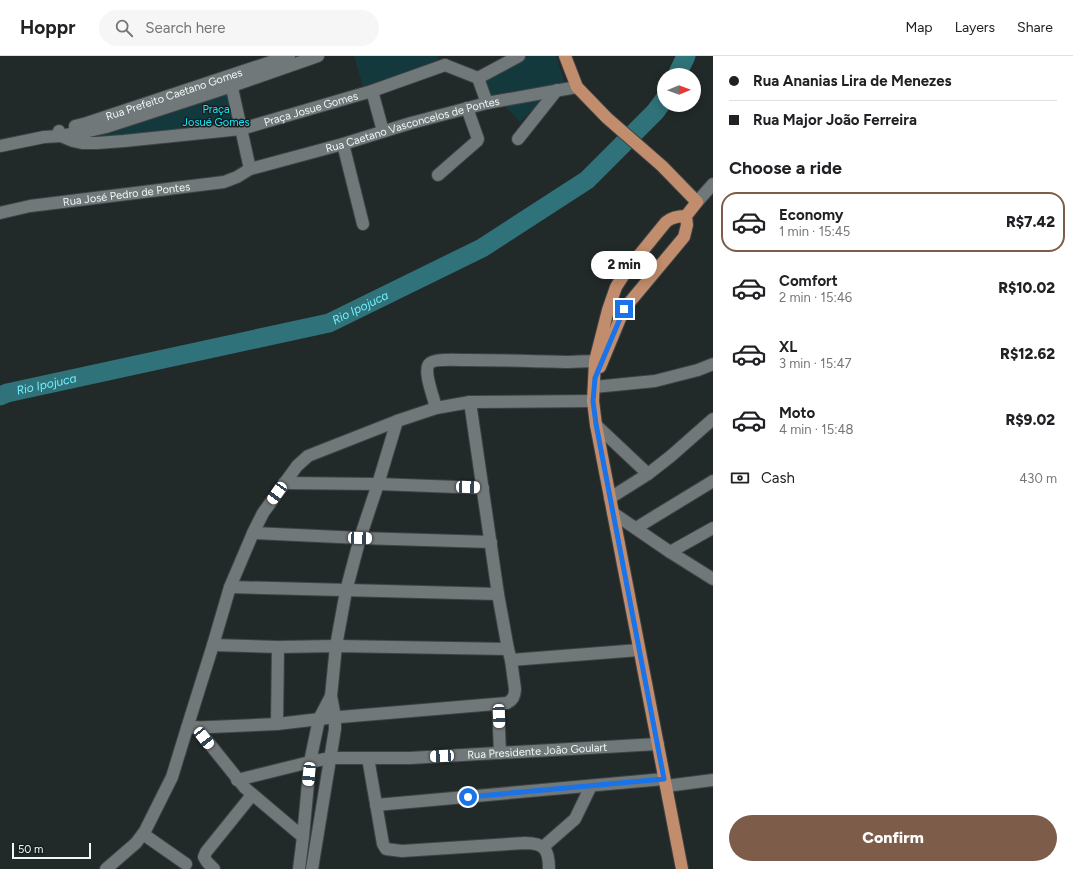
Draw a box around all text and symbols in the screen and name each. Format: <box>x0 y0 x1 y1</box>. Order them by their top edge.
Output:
search box <box>99 10 379 46</box>
text: Hoppr <box>20 16 75 39</box>
icon: search <box>113 17 135 39</box>
text: Search here <box>145 19 225 37</box>
text: Map <box>905 19 933 36</box>
text: Layers <box>955 19 995 36</box>
text: Share <box>1017 19 1053 36</box>
street label: Rua Prefeito Caetano Gomes <box>104 65 244 123</box>
north arrow <box>657 68 701 112</box>
map controls <box>657 68 701 112</box>
text: Rua Ananias Lira de Menezes <box>753 72 951 90</box>
street label: Praça Josue Gomes <box>262 89 359 129</box>
street label: Rua Caetano Vasconcelos de Pontes <box>324 94 501 155</box>
park label: Praça Josué Gomes <box>182 103 250 129</box>
text: Rua Major João Ferreira <box>753 111 917 129</box>
text: Choose a ride <box>729 157 842 179</box>
street label: Rua José Pedro de Pontes <box>62 180 191 208</box>
icon: car <box>731 204 767 240</box>
text: Economy <box>779 206 844 224</box>
text: R$7.42 <box>1006 213 1055 231</box>
text: 1 min · 15:45 <box>779 224 850 239</box>
callout: 2 min <box>591 251 657 279</box>
text: 2 min <box>607 257 641 272</box>
icon: car <box>731 270 767 306</box>
text: Comfort <box>779 272 838 290</box>
text: R$10.02 <box>998 279 1055 297</box>
water label: Rio Ipojuca <box>330 288 391 327</box>
text: 2 min · 15:46 <box>779 290 852 305</box>
route end <box>615 300 633 318</box>
icon: car <box>731 336 767 372</box>
text: XL <box>779 338 797 356</box>
text: R$12.62 <box>1000 345 1055 363</box>
text: 3 min · 15:47 <box>779 356 852 371</box>
water label: Rio Ipojuca <box>15 371 78 398</box>
icon: car <box>731 402 767 438</box>
text: Moto <box>779 404 815 422</box>
text: R$9.02 <box>1006 411 1055 429</box>
text: 4 min · 15:48 <box>779 422 854 437</box>
icon: cash <box>729 467 751 489</box>
text: Cash <box>761 469 795 487</box>
text: 430 m <box>1019 471 1057 486</box>
car <box>265 480 289 506</box>
car <box>456 481 480 493</box>
car <box>348 532 372 544</box>
car <box>493 704 505 728</box>
car <box>192 725 216 751</box>
street label: Rua Presidente João Goulart <box>467 740 608 761</box>
car <box>430 749 454 763</box>
car <box>302 762 316 786</box>
route start <box>459 788 477 806</box>
button: Confirm <box>729 815 1057 861</box>
scale bar <box>12 841 91 860</box>
text: 50 m <box>18 843 43 856</box>

